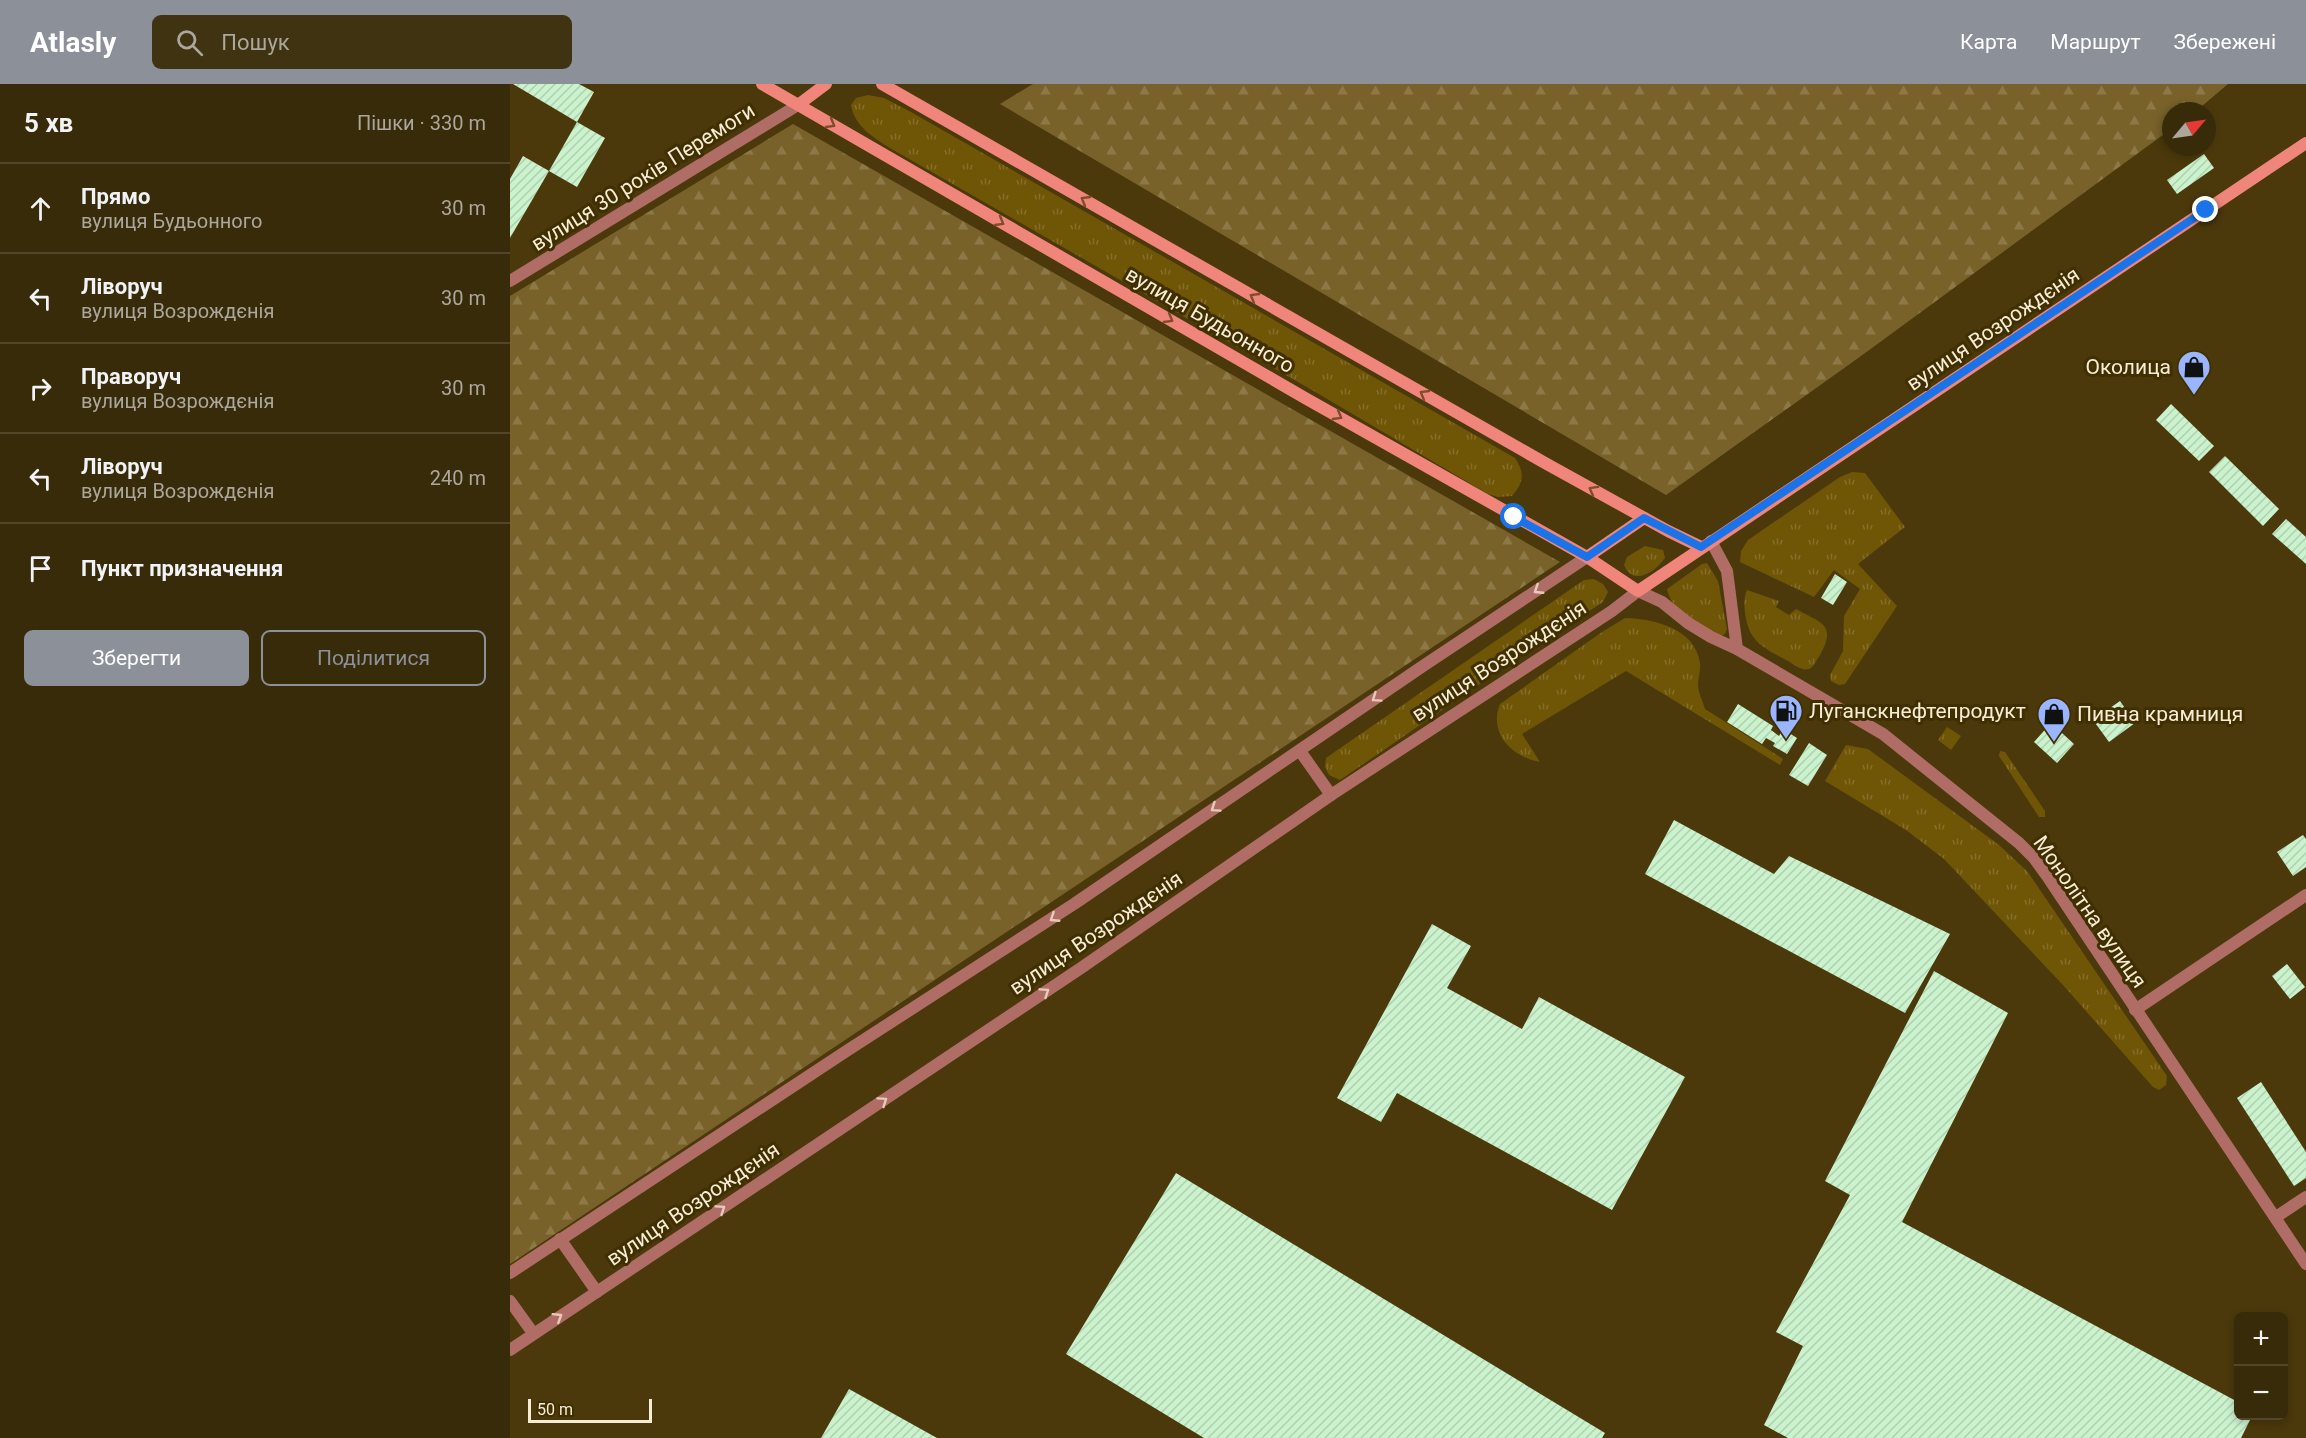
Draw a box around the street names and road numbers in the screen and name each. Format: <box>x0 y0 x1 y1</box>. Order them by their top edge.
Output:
street label: вулиця 30 років Перемоги <box>527 98 759 256</box>
street label: вулиця Будьонного <box>1122 262 1298 378</box>
street label: вулиця Возрождєнія <box>1902 262 2084 396</box>
street label: вулиця Возрождєнія <box>1407 596 1591 726</box>
street label: Монолітна вулиця <box>2029 831 2151 993</box>
street label: вулиця Возрождєнія <box>1005 866 1187 1000</box>
street label: вулиця Возрождєнія <box>602 1137 784 1271</box>

